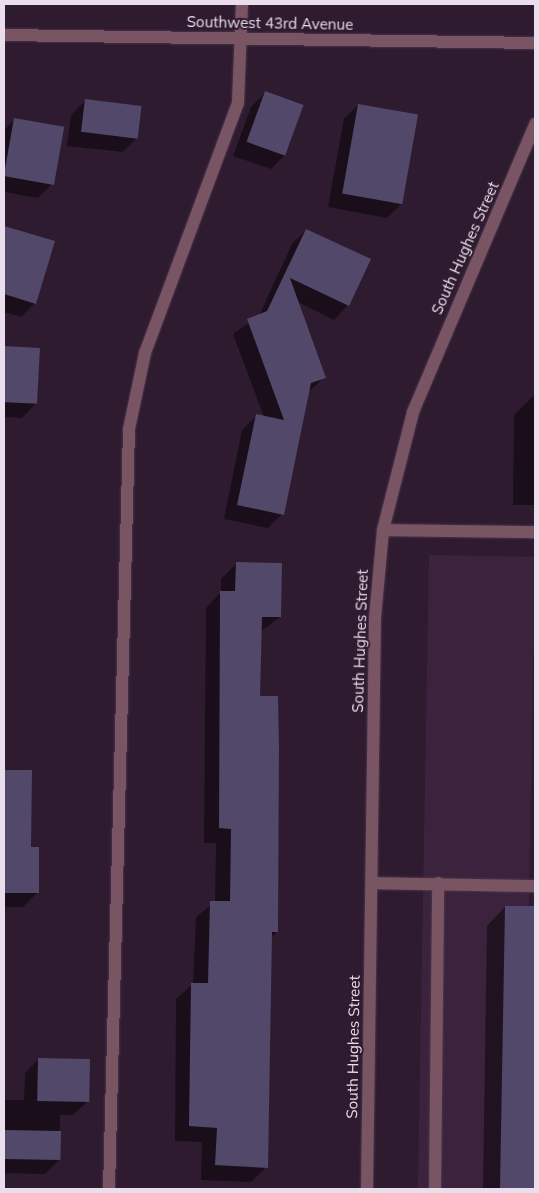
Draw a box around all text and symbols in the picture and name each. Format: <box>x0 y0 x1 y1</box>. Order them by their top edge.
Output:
street label: Southwest 43rd Avenue <box>187 13 353 33</box>
street label: South Hughes Street <box>428 179 502 317</box>
street label: South Hughes Street <box>349 569 371 713</box>
street label: South Hughes Street <box>343 975 363 1119</box>

